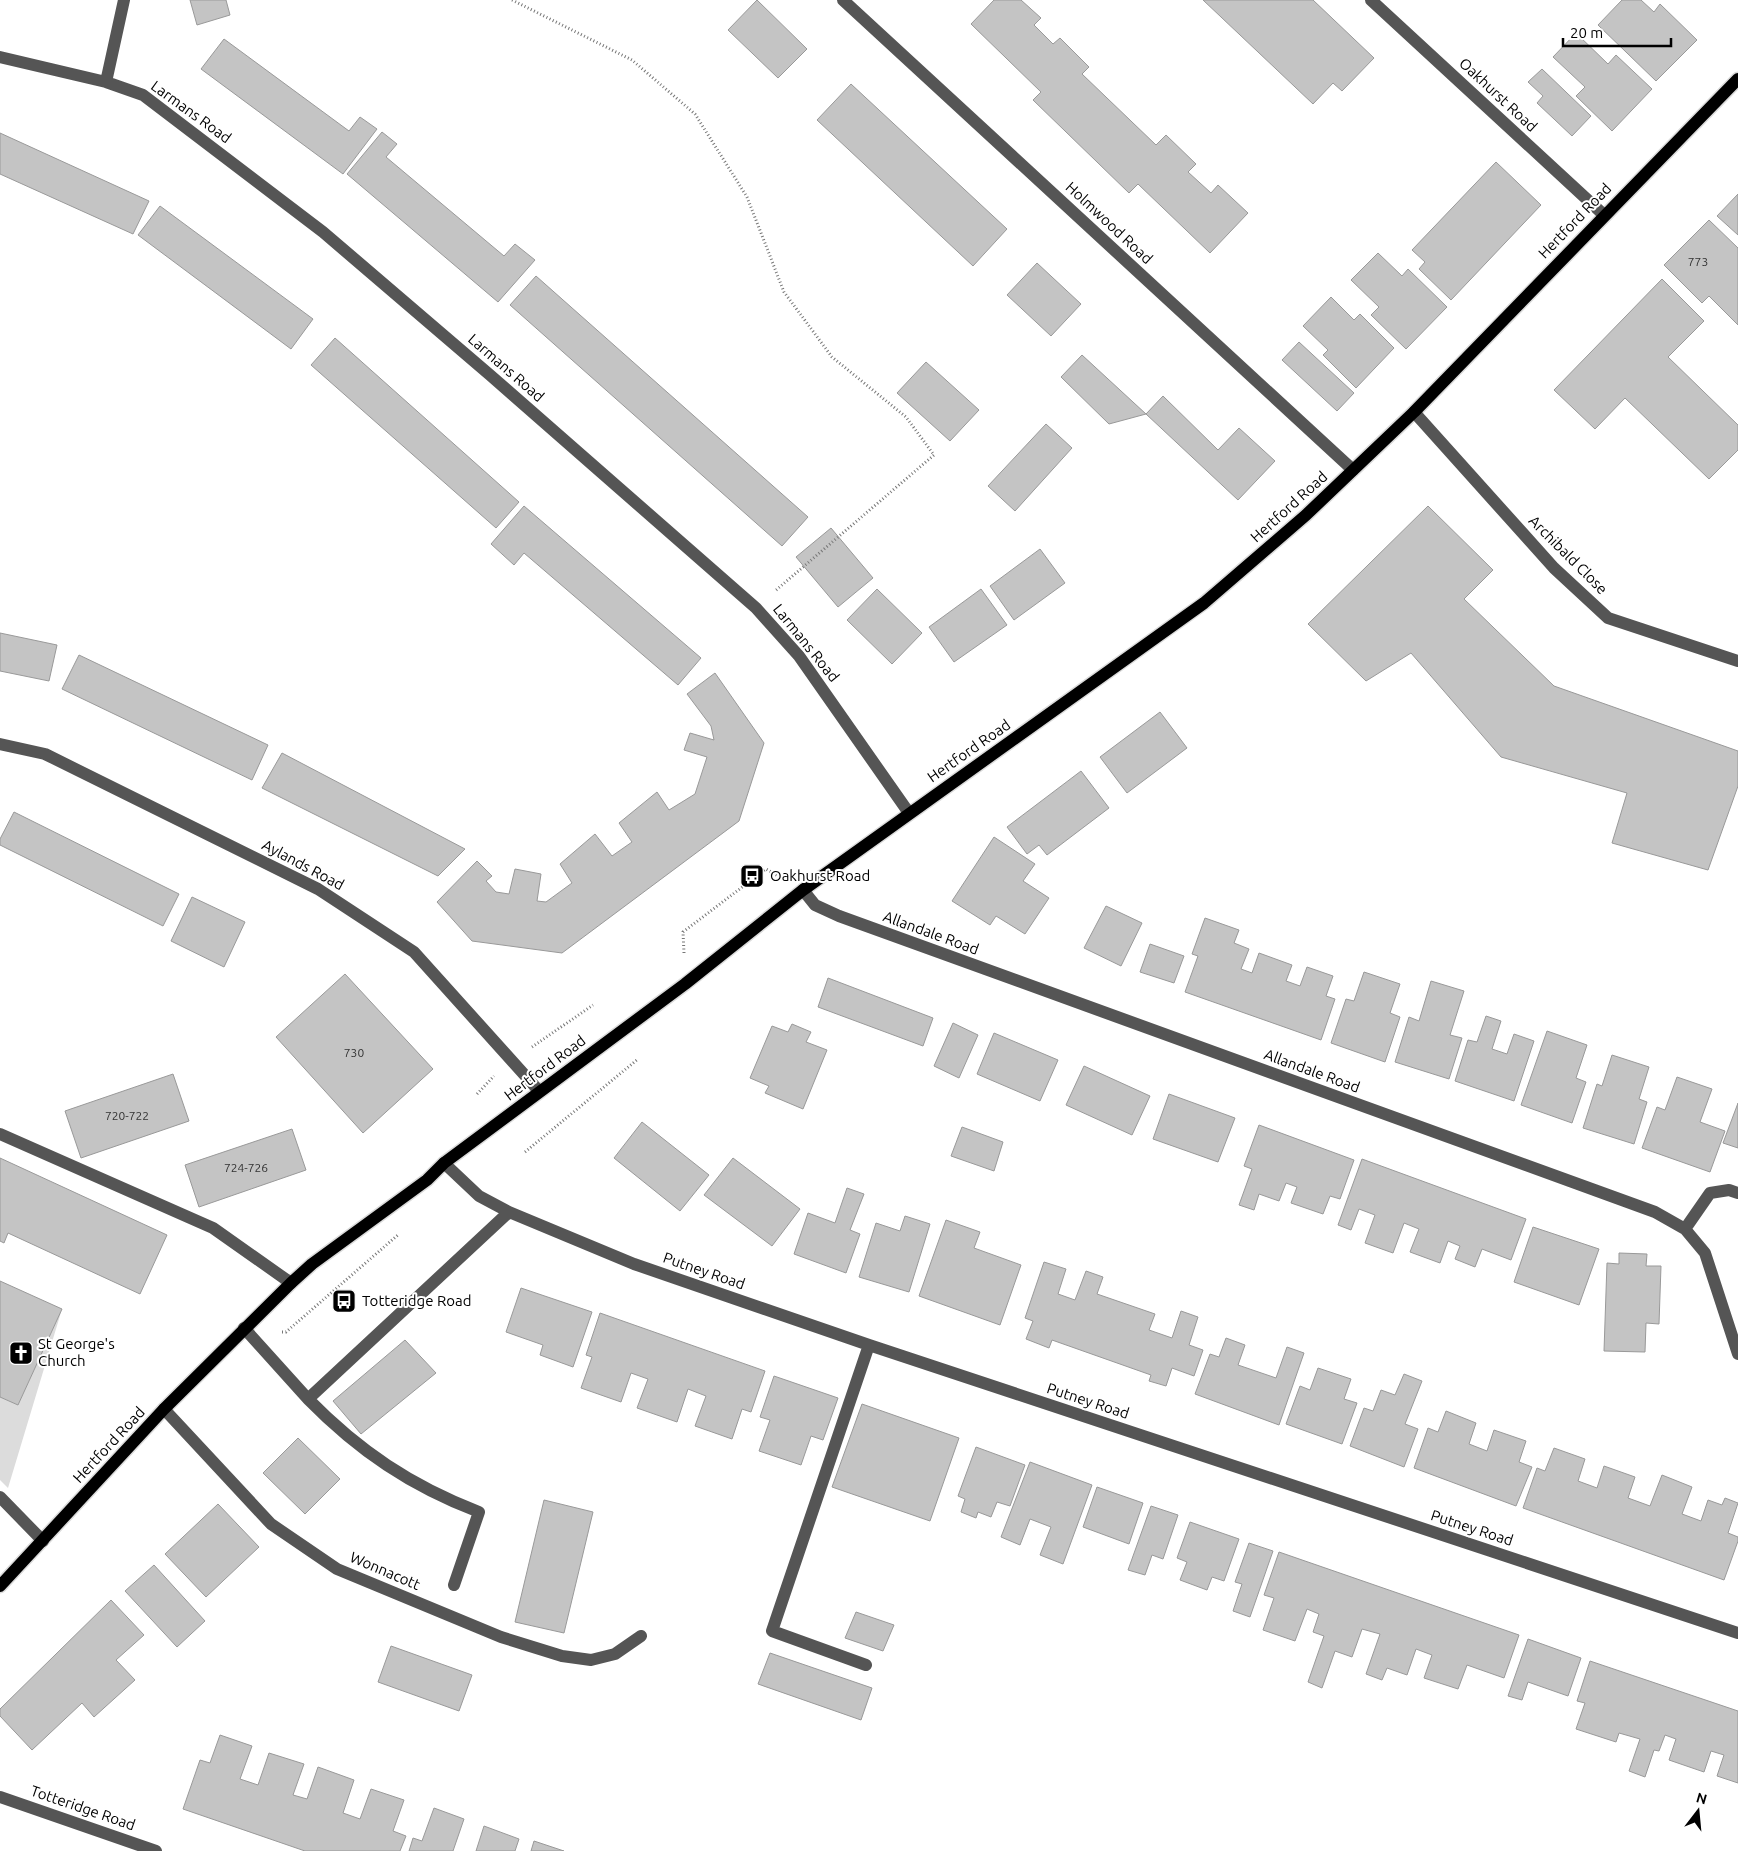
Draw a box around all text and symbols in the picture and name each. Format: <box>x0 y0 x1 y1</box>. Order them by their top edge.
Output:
scale bar <box>1563 15 1670 47</box>
text: 20 m <box>1570 24 1603 41</box>
street label: Oakhurst Road <box>1456 54 1541 135</box>
street label: Larmans Road <box>148 77 235 146</box>
street label: Holmwood Road <box>1063 178 1156 267</box>
street label: Hertford Road <box>1535 180 1615 262</box>
house number: 773 <box>1688 255 1708 268</box>
street label: Larmans Road <box>465 330 548 405</box>
street label: Hertford Road <box>1247 468 1330 545</box>
street label: Archibald Close <box>1526 512 1611 597</box>
street label: Larmans Road <box>770 601 843 685</box>
street label: Hertford Road <box>924 716 1013 785</box>
street label: Aylands Road <box>259 836 347 893</box>
bus stop icon: Oakhurst Road <box>739 863 765 889</box>
place label: Oakhurst Road <box>770 867 870 884</box>
street label: Allandale Road <box>881 907 981 958</box>
street label: Hertford Road <box>501 1032 589 1104</box>
street label: Allandale Road <box>1262 1045 1362 1096</box>
house number: 730 <box>344 1046 364 1059</box>
house number: 720-722 <box>105 1109 149 1122</box>
house number: 724-726 <box>224 1161 268 1174</box>
street label: Putney Road <box>661 1249 747 1292</box>
bus stop icon: Totteridge Road <box>331 1288 357 1314</box>
place label: Totteridge Road <box>362 1292 471 1309</box>
place label: St George's Church <box>38 1335 115 1369</box>
church icon: St George's Church <box>8 1340 34 1366</box>
street label: Putney Road <box>1045 1379 1131 1422</box>
street label: Hertford Road <box>69 1403 148 1486</box>
street label: Putney Road <box>1429 1506 1515 1549</box>
street label: Wonnacott <box>347 1548 423 1593</box>
street label: Totteridge Road <box>29 1782 138 1833</box>
north arrow <box>1673 1786 1723 1836</box>
text: N <box>1694 1789 1709 1808</box>

